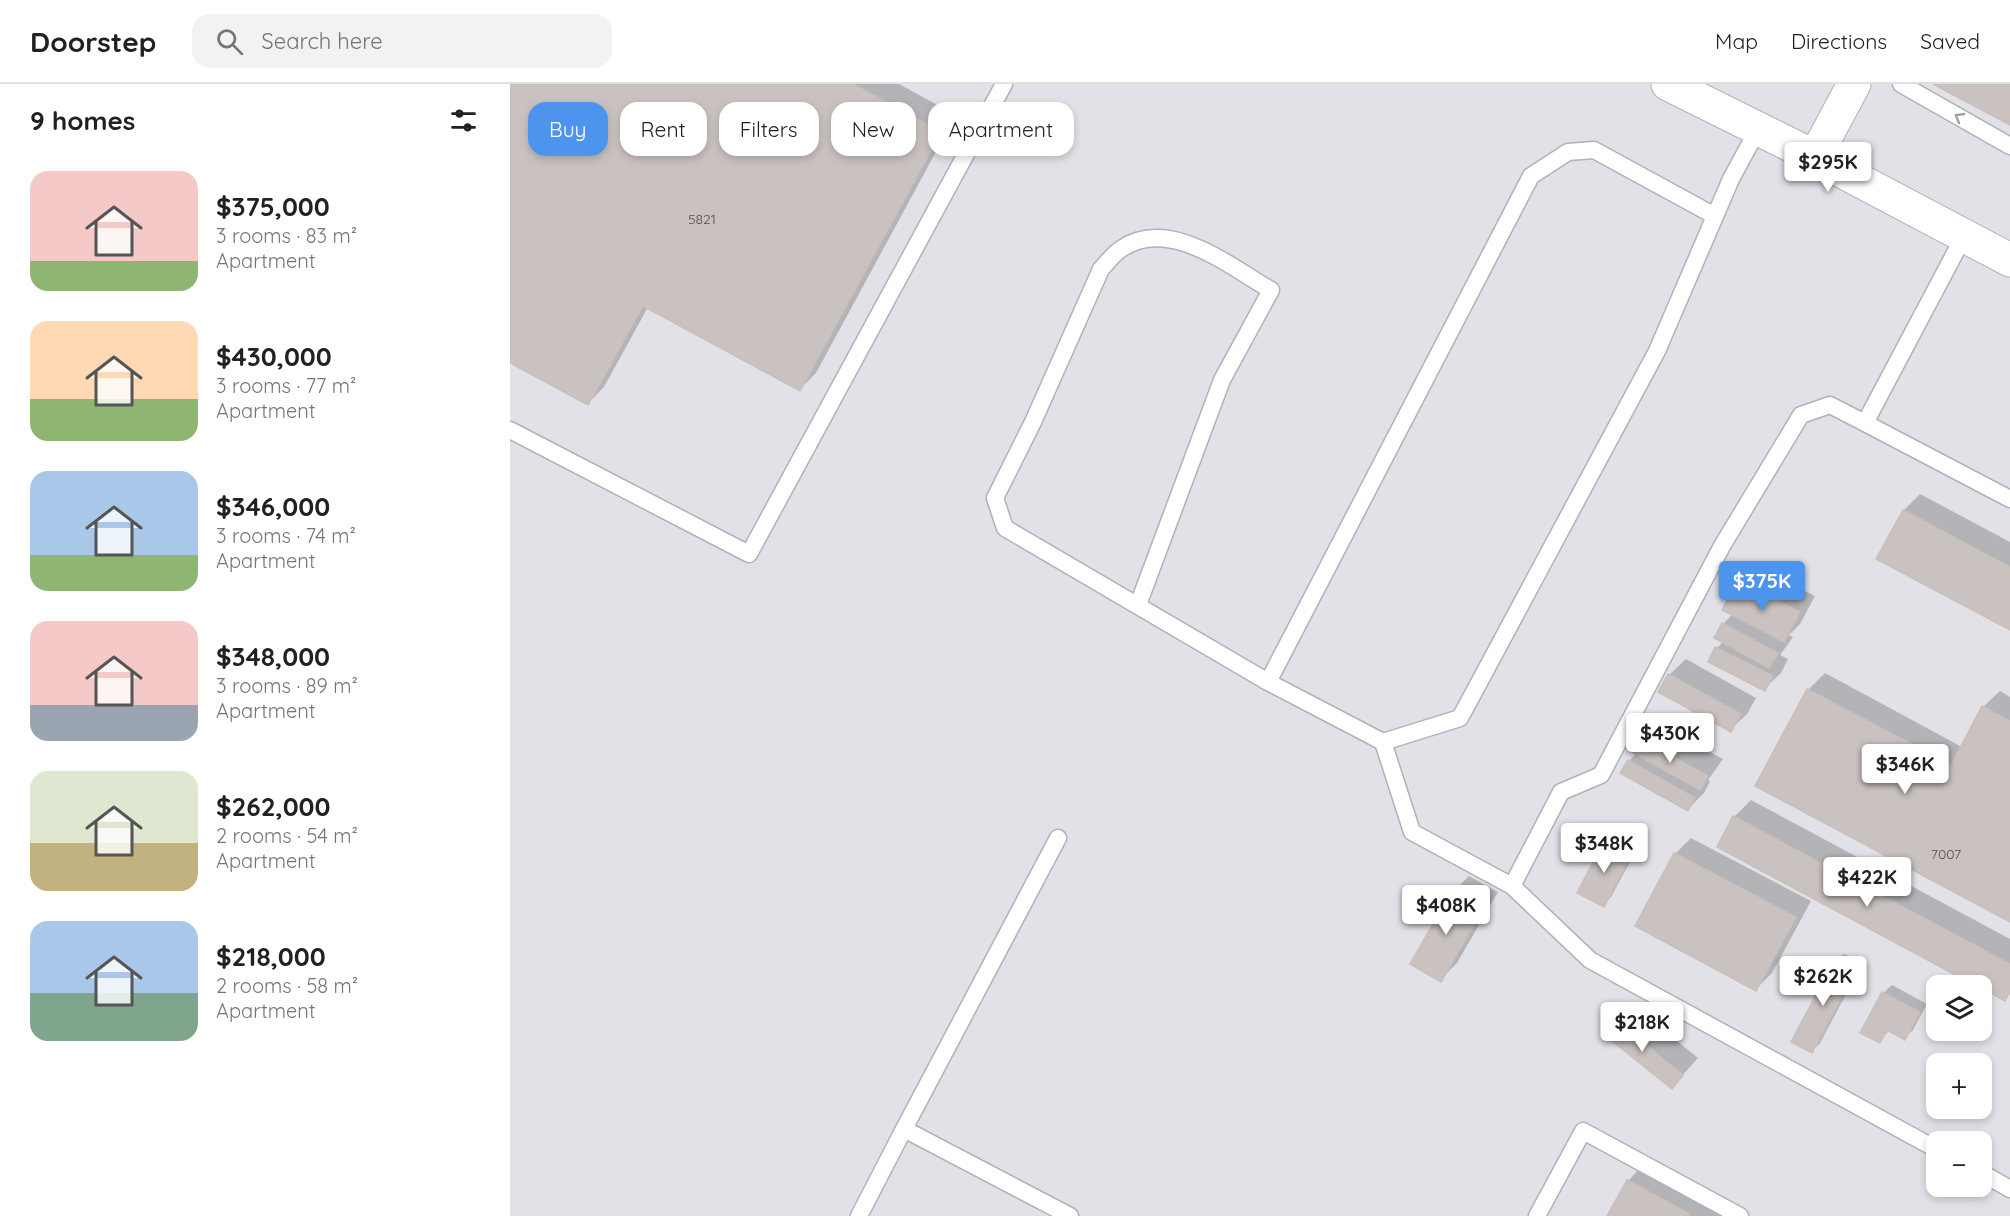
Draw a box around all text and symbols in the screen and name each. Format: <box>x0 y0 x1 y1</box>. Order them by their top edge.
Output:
search box <box>192 14 612 68</box>
text: Doorstep <box>30 24 156 59</box>
icon: search <box>213 25 246 58</box>
text: Search here <box>261 27 383 55</box>
text: Map <box>1715 28 1758 54</box>
text: Directions <box>1791 28 1887 54</box>
text: Saved <box>1920 28 1980 54</box>
chip: Buy <box>528 102 608 156</box>
chip: Rent <box>620 102 707 156</box>
chip: Filters <box>719 102 819 156</box>
chip: New <box>831 102 916 156</box>
chip: Apartment <box>928 102 1074 156</box>
text: 9 homes <box>30 104 135 137</box>
icon: filters <box>447 104 480 137</box>
one-way arrow <box>1955 113 1965 124</box>
pin: $295K <box>1786 142 1870 193</box>
text: $295K <box>1798 149 1858 174</box>
text: $375,000 <box>216 190 330 223</box>
icon: home <box>78 195 150 267</box>
house number: 5821 <box>688 210 716 228</box>
text: 3 rooms · 83 m² <box>216 223 357 248</box>
text: Apartment <box>216 248 316 273</box>
text: $430,000 <box>216 340 332 373</box>
icon: home <box>78 345 150 417</box>
text: 3 rooms · 77 m² <box>216 373 356 398</box>
text: Apartment <box>216 398 316 423</box>
text: $346,000 <box>216 490 330 523</box>
icon: home <box>78 495 150 567</box>
text: 3 rooms · 74 m² <box>216 523 356 548</box>
text: Apartment <box>216 548 316 573</box>
pin: $375K <box>1720 561 1804 612</box>
text: $375K <box>1733 568 1791 593</box>
text: $348,000 <box>216 640 330 673</box>
icon: home <box>78 645 150 717</box>
text: 3 rooms · 89 m² <box>216 673 358 698</box>
text: Apartment <box>216 698 316 723</box>
pin: $430K <box>1628 713 1712 764</box>
text: $430K <box>1640 720 1700 745</box>
pin: $346K <box>1863 744 1947 795</box>
text: $346K <box>1876 751 1934 776</box>
text: $262,000 <box>216 790 331 823</box>
icon: home <box>78 795 150 867</box>
text: 2 rooms · 54 m² <box>216 823 358 848</box>
pin: $348K <box>1562 823 1646 874</box>
text: $348K <box>1575 830 1633 855</box>
house number: 7007 <box>1931 845 1961 863</box>
text: Apartment <box>216 848 316 873</box>
pin: $422K <box>1825 857 1909 908</box>
text: $422K <box>1837 864 1897 889</box>
pin: $408K <box>1404 885 1488 936</box>
text: $408K <box>1416 892 1476 917</box>
text: $218,000 <box>216 940 326 973</box>
icon: home <box>78 945 150 1017</box>
pin: $262K <box>1781 956 1865 1007</box>
text: $262K <box>1794 963 1852 988</box>
text: 2 rooms · 58 m² <box>216 973 358 998</box>
map controls <box>1926 975 1992 1197</box>
button: layers <box>1926 975 1992 1041</box>
text: Apartment <box>216 998 316 1023</box>
pin: $218K <box>1600 1002 1684 1053</box>
text: $218K <box>1614 1009 1670 1034</box>
button: + <box>1926 1053 1992 1119</box>
button: − <box>1926 1131 1992 1197</box>

